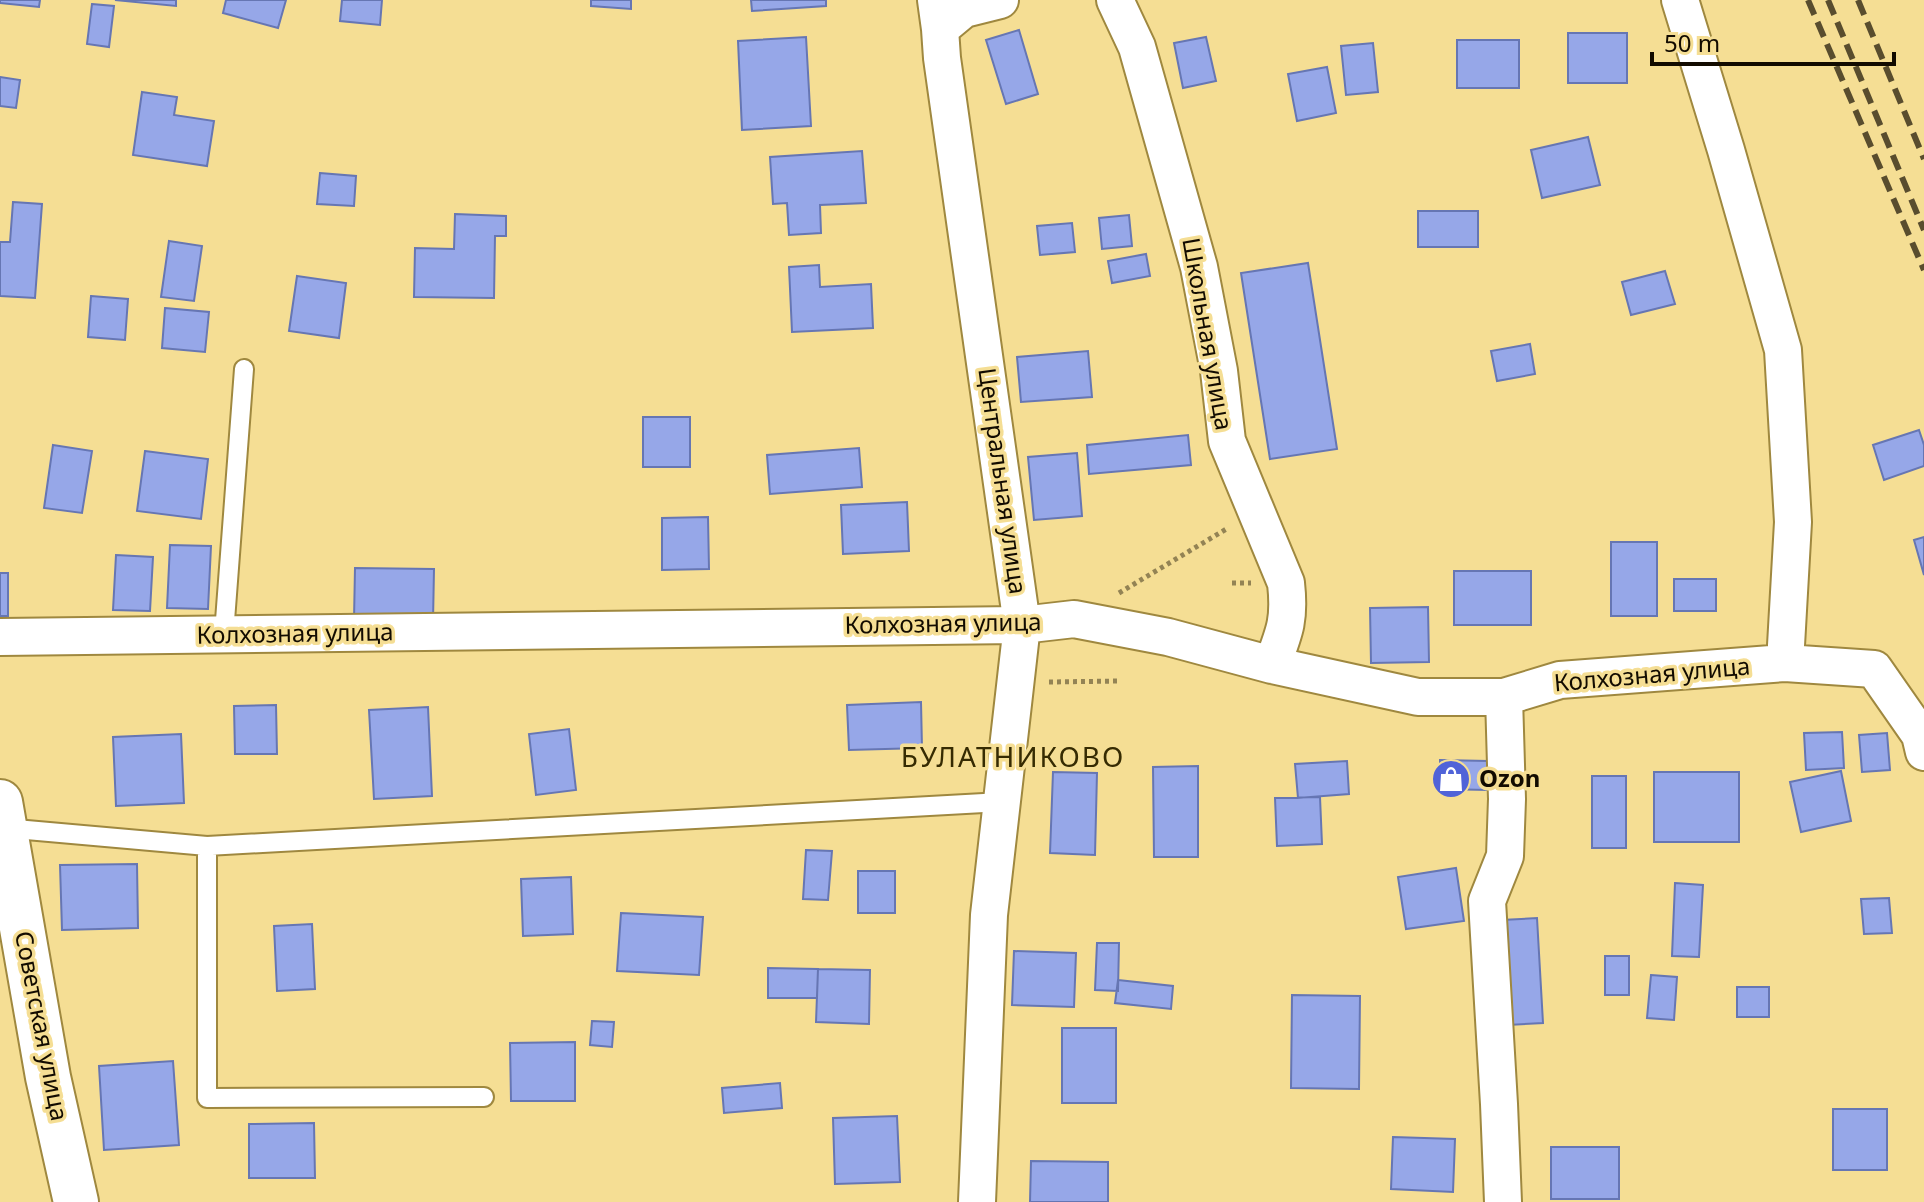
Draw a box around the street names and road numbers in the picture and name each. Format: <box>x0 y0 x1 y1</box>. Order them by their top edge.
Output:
street label: Школьная улица <box>1175 235 1242 433</box>
street label: Центральная улица <box>971 366 1036 596</box>
street label: Колхозная улица <box>844 604 1042 641</box>
street label: Колхозная улица <box>196 614 394 651</box>
street label: Колхозная улица <box>1552 648 1751 699</box>
street label: Советская улица <box>8 928 77 1123</box>

